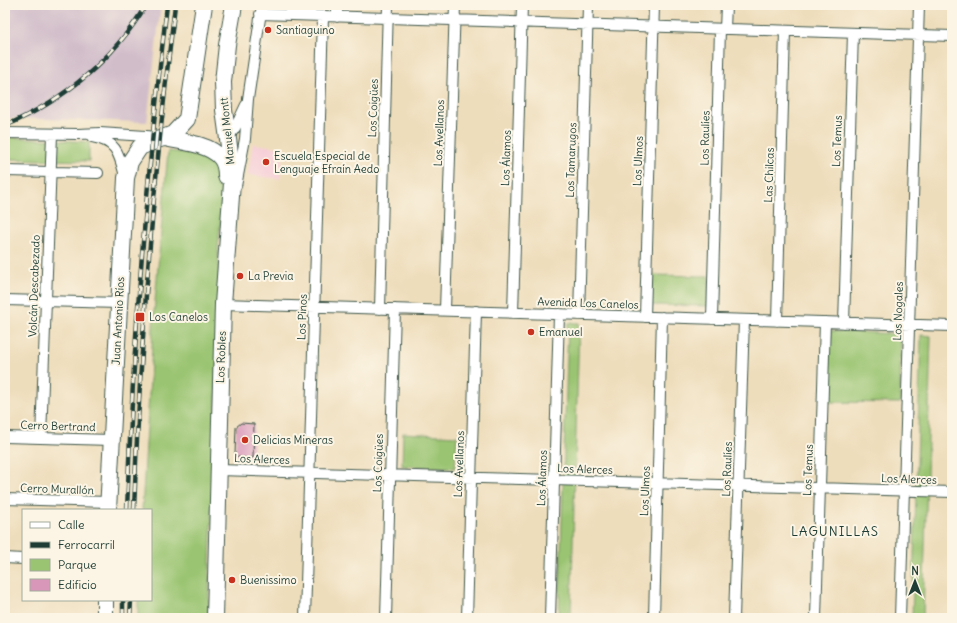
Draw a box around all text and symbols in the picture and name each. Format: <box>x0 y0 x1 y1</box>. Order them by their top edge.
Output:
place label: Santiaguino <box>276 23 335 37</box>
marker: Santiaguino <box>263 25 273 35</box>
street label: Los Coigües <box>365 78 381 138</box>
street label: Manuel Montt <box>216 96 237 165</box>
street label: Los Avellanos <box>431 99 447 167</box>
street label: Los Raulíes <box>698 110 712 166</box>
street label: Los Temus <box>829 115 845 167</box>
street label: Los Tamarugos <box>563 122 579 198</box>
street label: Los Álamos <box>497 130 514 186</box>
street label: Los Ulmos <box>630 136 646 186</box>
street label: Las Chilcas <box>761 147 777 203</box>
place label: Escuela Especial de Lenguaje Efraín Aedo <box>274 149 379 176</box>
marker: Escuela Especial de Lenguaje Efraín Aedo <box>261 157 271 167</box>
street label: Volcán Descabezado <box>25 235 43 337</box>
place label: La Previa <box>248 269 294 283</box>
marker: La Previa <box>235 271 245 281</box>
street label: Juan Antonio Ríos <box>109 276 127 366</box>
street label: Los Nogales <box>890 281 906 341</box>
street label: Los Pinos <box>294 294 310 340</box>
street label: Avenida Los Canelos <box>537 294 639 312</box>
place label: Los Canelos <box>149 310 208 324</box>
marker: Los Canelos <box>134 311 146 323</box>
place label: Emanuel <box>539 325 582 339</box>
marker: Emanuel <box>526 327 536 337</box>
street label: Los Robles <box>213 331 229 383</box>
street label: Cerro Bertrand <box>20 418 96 434</box>
street label: Los Avellanos <box>451 430 467 498</box>
place label: Delicias Mineras <box>253 433 333 447</box>
street label: Los Coigües <box>370 433 386 493</box>
marker: Delicias Mineras <box>240 435 250 445</box>
street label: Los Raulíes <box>719 441 735 497</box>
street label: Los Temus <box>800 444 816 496</box>
street label: Los Álamos <box>533 450 550 506</box>
street label: Los Alerces <box>234 451 290 467</box>
street label: Los Alerces <box>557 461 613 477</box>
street label: Los Ulmos <box>637 466 653 516</box>
street label: Los Alerces <box>881 471 937 487</box>
street label: Cerro Murallón <box>20 481 94 497</box>
legend <box>22 509 152 601</box>
text: Calle <box>58 517 85 532</box>
district label: LAGUNILLAS <box>791 523 879 540</box>
text: Ferrocarril <box>58 537 115 552</box>
text: Parque <box>58 557 97 572</box>
north arrow <box>895 561 935 601</box>
text: N <box>911 564 919 578</box>
place label: Buenissimo <box>240 573 297 587</box>
marker: Buenissimo <box>227 575 237 585</box>
text: Edificio <box>58 577 97 592</box>

